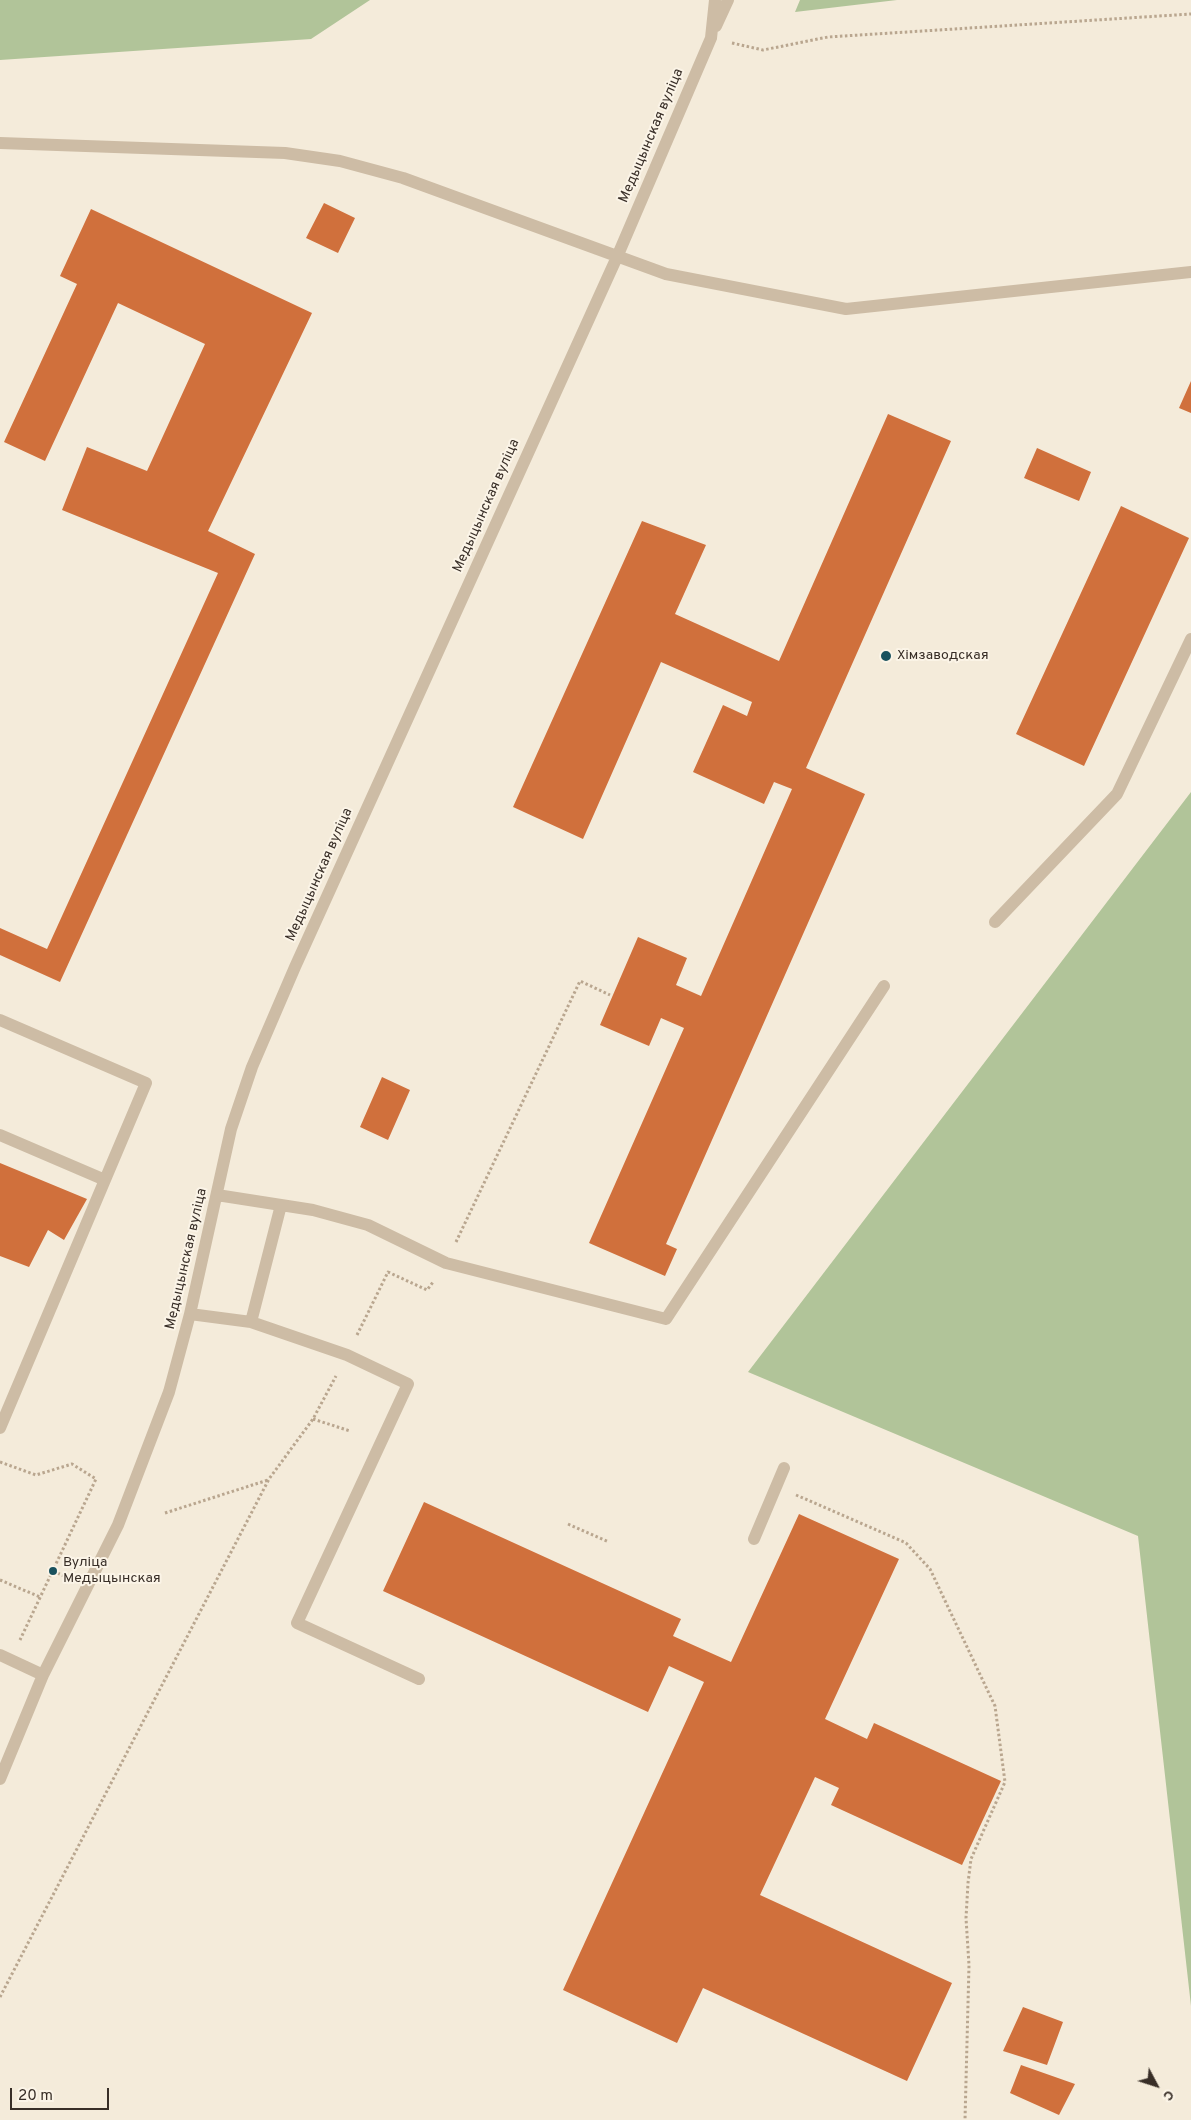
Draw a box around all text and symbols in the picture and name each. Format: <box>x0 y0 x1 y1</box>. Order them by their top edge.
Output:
street label: Медыцынская вуліца <box>616 66 688 206</box>
street label: Медыцынская вуліца <box>450 437 524 575</box>
place label: Хімзаводская <box>897 648 989 664</box>
marker: Хімзаводская <box>879 649 893 663</box>
street label: Медыцынская вуліца <box>283 806 357 944</box>
street label: Медыцынская вуліца <box>163 1187 211 1331</box>
place label: Вуліца Медыцынская <box>63 1555 161 1588</box>
marker: Вуліца Медыцынская <box>47 1565 59 1577</box>
north arrow <box>1131 2060 1181 2110</box>
scale bar <box>12 2078 111 2110</box>
text: С <box>1158 2086 1177 2104</box>
text: 20 m <box>18 2087 53 2106</box>

